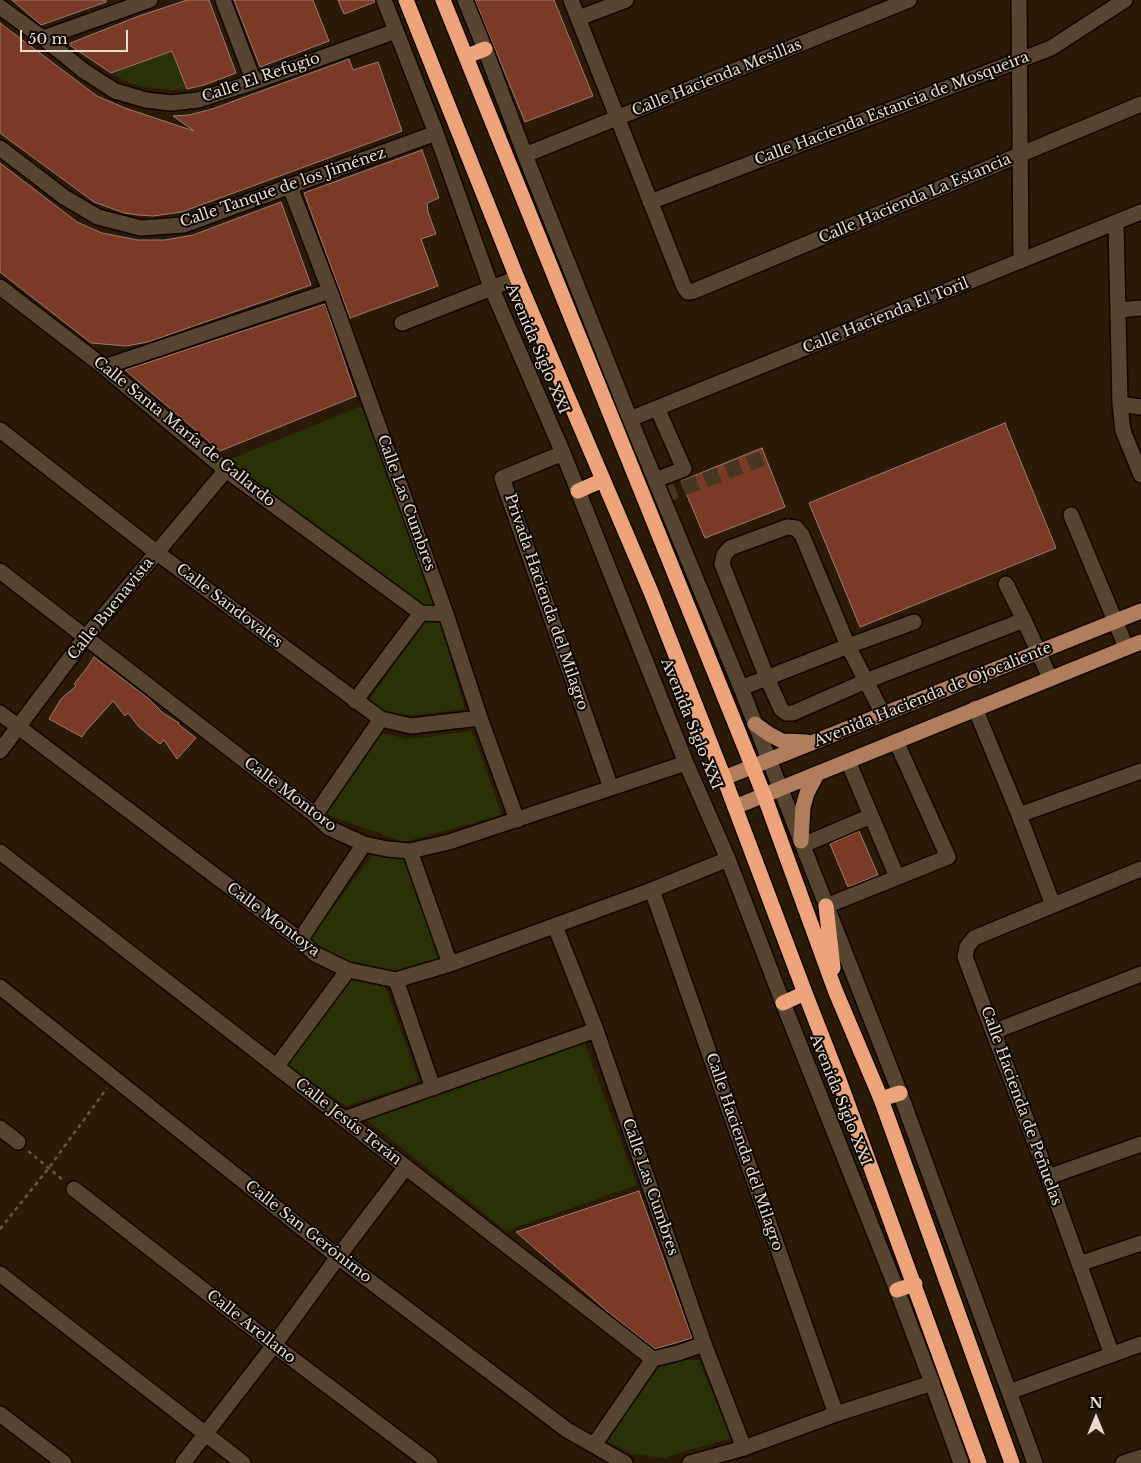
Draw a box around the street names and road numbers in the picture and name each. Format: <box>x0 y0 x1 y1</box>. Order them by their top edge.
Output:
street label: Calle Hacienda Mesillas <box>630 36 804 120</box>
street label: Calle Hacienda Estancia de Mosqueira <box>752 48 1032 170</box>
street label: Calle El Refugio <box>200 49 322 107</box>
street label: Calle Tanque de los Jiménez <box>178 144 388 232</box>
street label: Calle Hacienda La Estancia <box>816 150 1014 248</box>
street label: Calle Hacienda El Toril <box>800 274 972 358</box>
street label: Avenida Siglo XXI <box>501 281 573 417</box>
street label: Calle Santa María de Gallardo <box>90 353 278 511</box>
street label: Calle Las Cumbres <box>373 432 439 574</box>
street label: Privada Hacienda del Milagro <box>500 491 592 713</box>
street label: Calle Buenavista <box>64 554 158 664</box>
street label: Calle Sandovales <box>172 560 286 652</box>
street label: Avenida Hacienda de Ojocaliente <box>812 639 1054 751</box>
street label: Avenida Siglo XXI <box>656 656 726 792</box>
street label: Calle Montoro <box>240 754 340 836</box>
street label: Calle Montoya <box>223 879 323 961</box>
street label: Calle Hacienda de Peñuelas <box>977 1004 1065 1208</box>
street label: Avenida Siglo XXI <box>805 1032 875 1168</box>
street label: Calle Hacienda del Milagro <box>702 1051 786 1253</box>
street label: Calle Jesús Terán <box>291 1075 405 1169</box>
street label: Calle Las Cumbres <box>618 1116 682 1258</box>
street label: Calle San Gerónimo <box>241 1177 375 1287</box>
street label: Calle Arellano <box>203 1287 299 1367</box>

